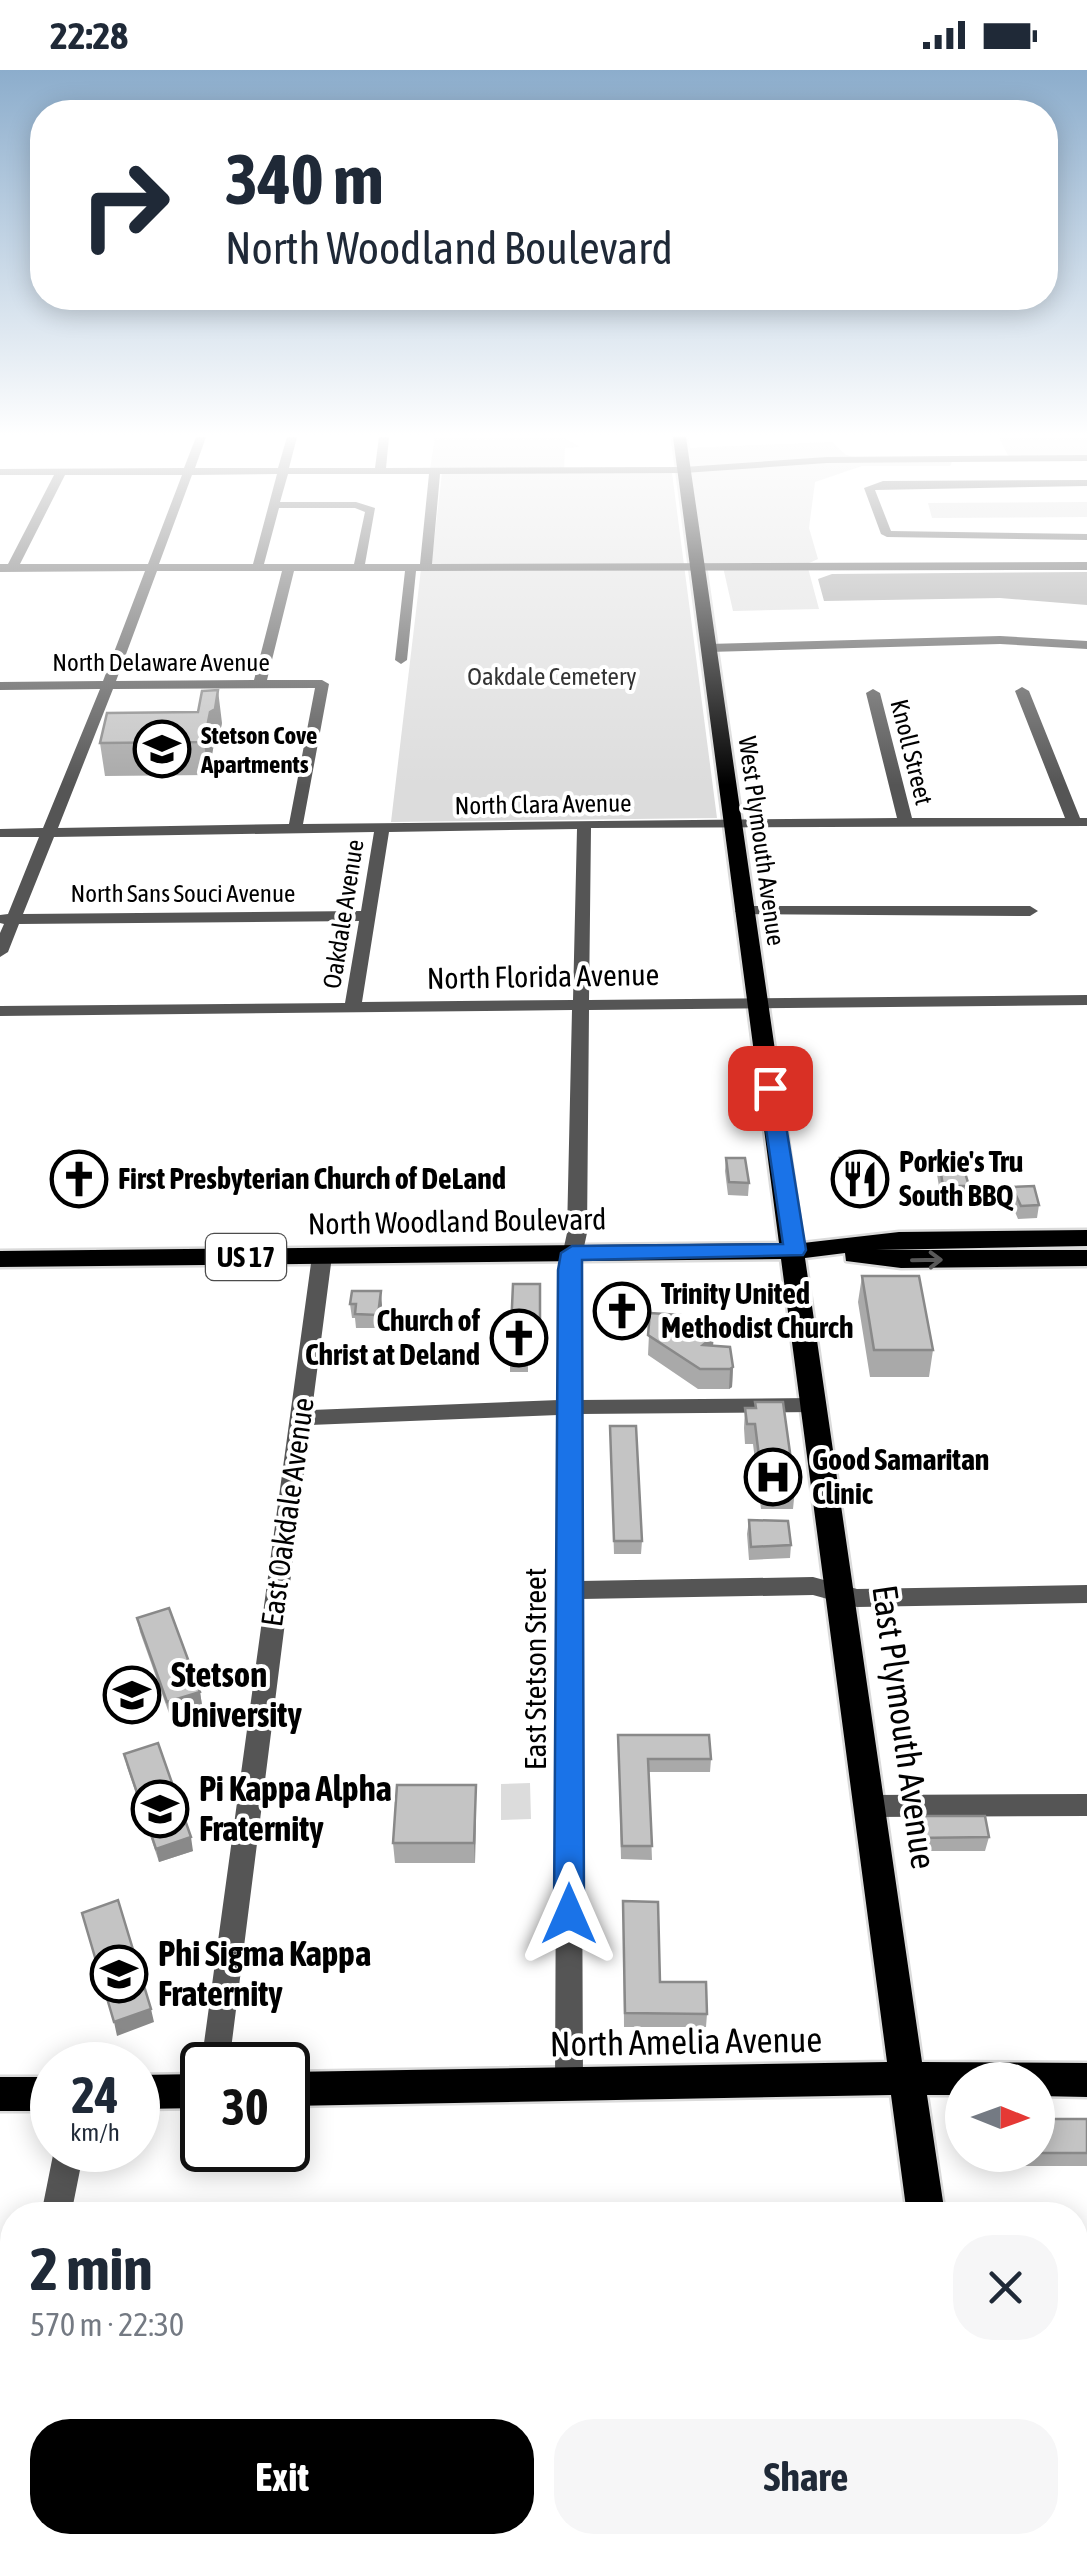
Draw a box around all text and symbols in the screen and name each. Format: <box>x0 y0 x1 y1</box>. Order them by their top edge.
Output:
text: 22:28 <box>50 14 128 57</box>
text: 340 m <box>225 139 384 219</box>
icon: right <box>60 140 190 270</box>
text: North Woodland Boulevard <box>225 222 673 274</box>
street label: North Delaware Avenue <box>52 648 270 676</box>
park label: Oakdale Cemetery <box>467 662 637 690</box>
street label: Knoll Street <box>885 696 939 808</box>
school or university icon: Stetson Cove Apartments <box>132 719 192 779</box>
place label: Stetson Cove Apartments <box>200 721 317 778</box>
street label: West Plymouth Avenue <box>733 735 791 947</box>
street label: North Clara Avenue <box>454 788 632 820</box>
street label: Oakdale Avenue <box>317 837 369 991</box>
street label: North Sans Souci Avenue <box>71 879 295 907</box>
street label: North Florida Avenue <box>426 957 660 995</box>
pin <box>728 1046 813 1131</box>
icon: arrive <box>743 1061 798 1116</box>
place label: Porkie's Tru South BBQ <box>899 1144 1023 1212</box>
church icon: First Presbyterian Church of DeLand <box>49 1149 109 1209</box>
restaurant icon: Porkie's Tru South BBQ <box>830 1149 890 1209</box>
place label: First Presbyterian Church of DeLand <box>118 1161 506 1195</box>
street label: North Woodland Boulevard <box>307 1201 607 1241</box>
road number: US 17 <box>206 1234 286 1280</box>
one-way arrow <box>910 1250 942 1270</box>
place label: Trinity United Methodist Church <box>661 1276 854 1344</box>
church icon: Trinity United Methodist Church <box>592 1281 652 1341</box>
place label: Church of Christ at Deland <box>305 1303 481 1371</box>
church icon: Church of Christ at Deland <box>489 1308 549 1368</box>
street label: East Oakdale Avenue <box>254 1395 320 1628</box>
place label: Good Samaritan Clinic <box>812 1442 989 1510</box>
hospital icon: Good Samaritan Clinic <box>743 1447 803 1507</box>
street label: East Stetson Street <box>518 1568 552 1770</box>
street label: East Plymouth Avenue <box>865 1582 945 1871</box>
place label: Stetson University <box>171 1654 302 1734</box>
school or university icon: Stetson University <box>102 1665 162 1725</box>
place label: Pi Kappa Alpha Fraternity <box>199 1768 392 1848</box>
school or university icon: Pi Kappa Alpha Fraternity <box>130 1779 190 1839</box>
position arrow <box>517 1862 621 1966</box>
place label: Phi Sigma Kappa Fraternity <box>158 1933 371 2013</box>
school or university icon: Phi Sigma Kappa Fraternity <box>89 1944 149 2004</box>
street label: North Amelia Avenue <box>549 2019 823 2063</box>
speed limit sign: 30 <box>180 2042 310 2172</box>
north arrow <box>945 2062 1055 2172</box>
map controls <box>945 2062 1055 2172</box>
text: 24 <box>71 2066 118 2124</box>
text: km/h <box>70 2118 120 2146</box>
text: 2 min <box>30 2234 153 2303</box>
button: close <box>953 2235 1058 2340</box>
text: 570 m · 22:30 <box>30 2306 184 2343</box>
button: Exit <box>30 2419 534 2534</box>
button: Share <box>554 2419 1058 2534</box>

